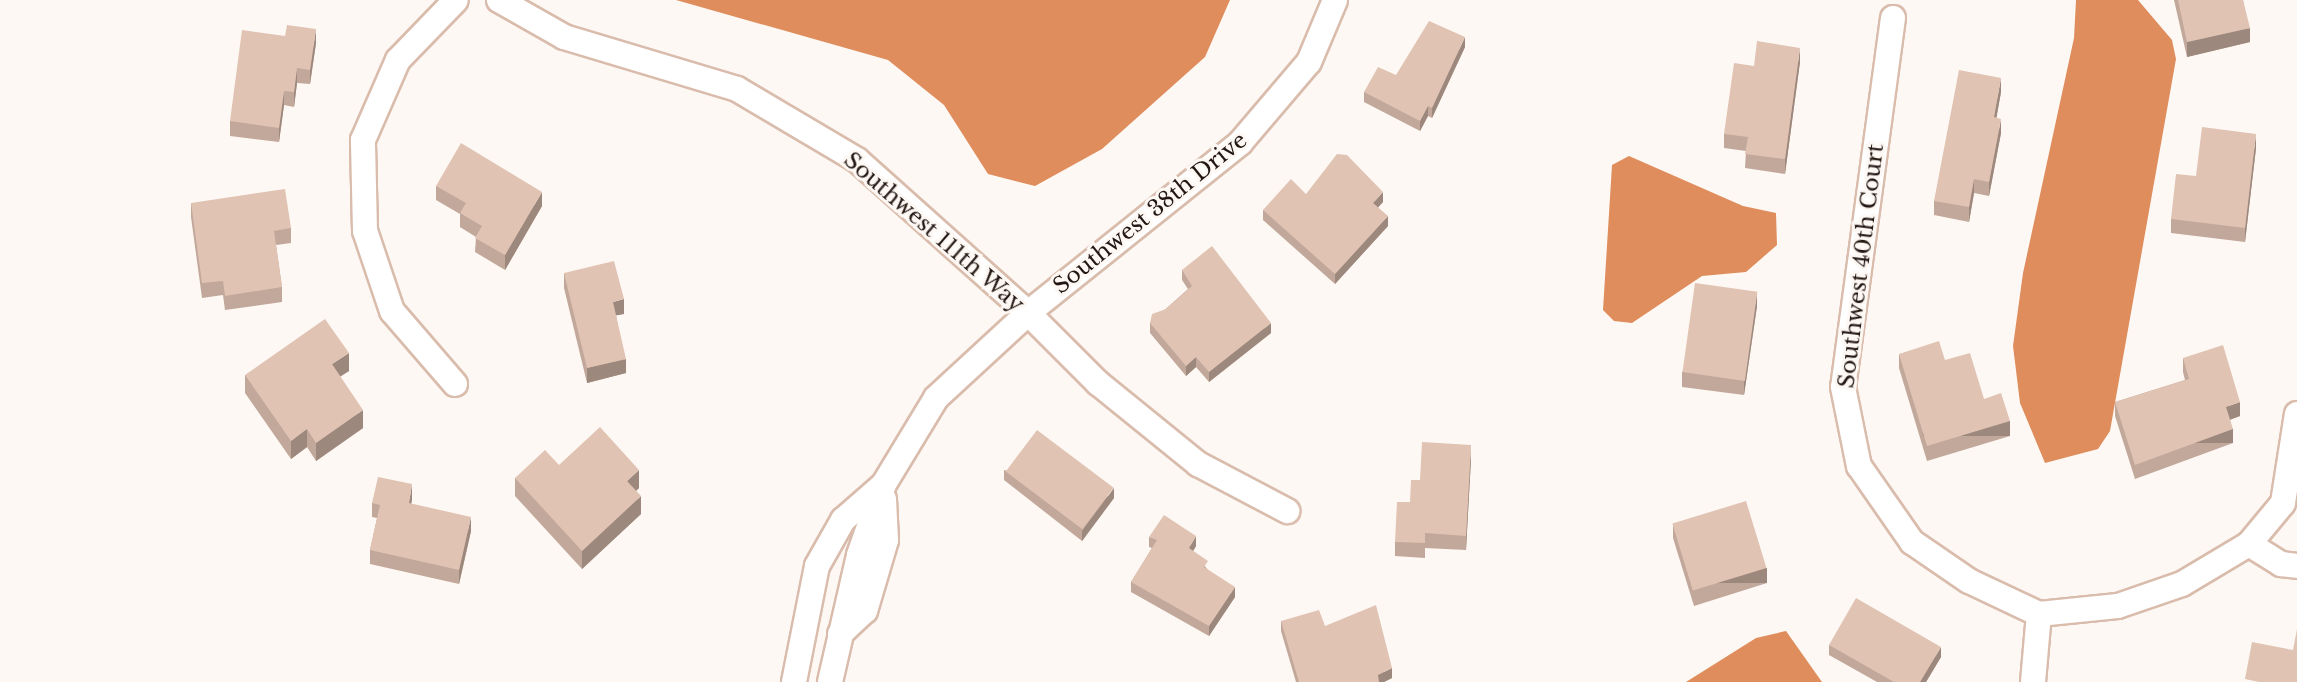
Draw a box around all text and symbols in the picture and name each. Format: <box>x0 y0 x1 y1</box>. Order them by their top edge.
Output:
street label: Southwest 38th Drive <box>1048 127 1252 299</box>
street label: Southwest 40th Court <box>1833 142 1889 390</box>
street label: Southwest 111th Way <box>838 146 1030 318</box>

